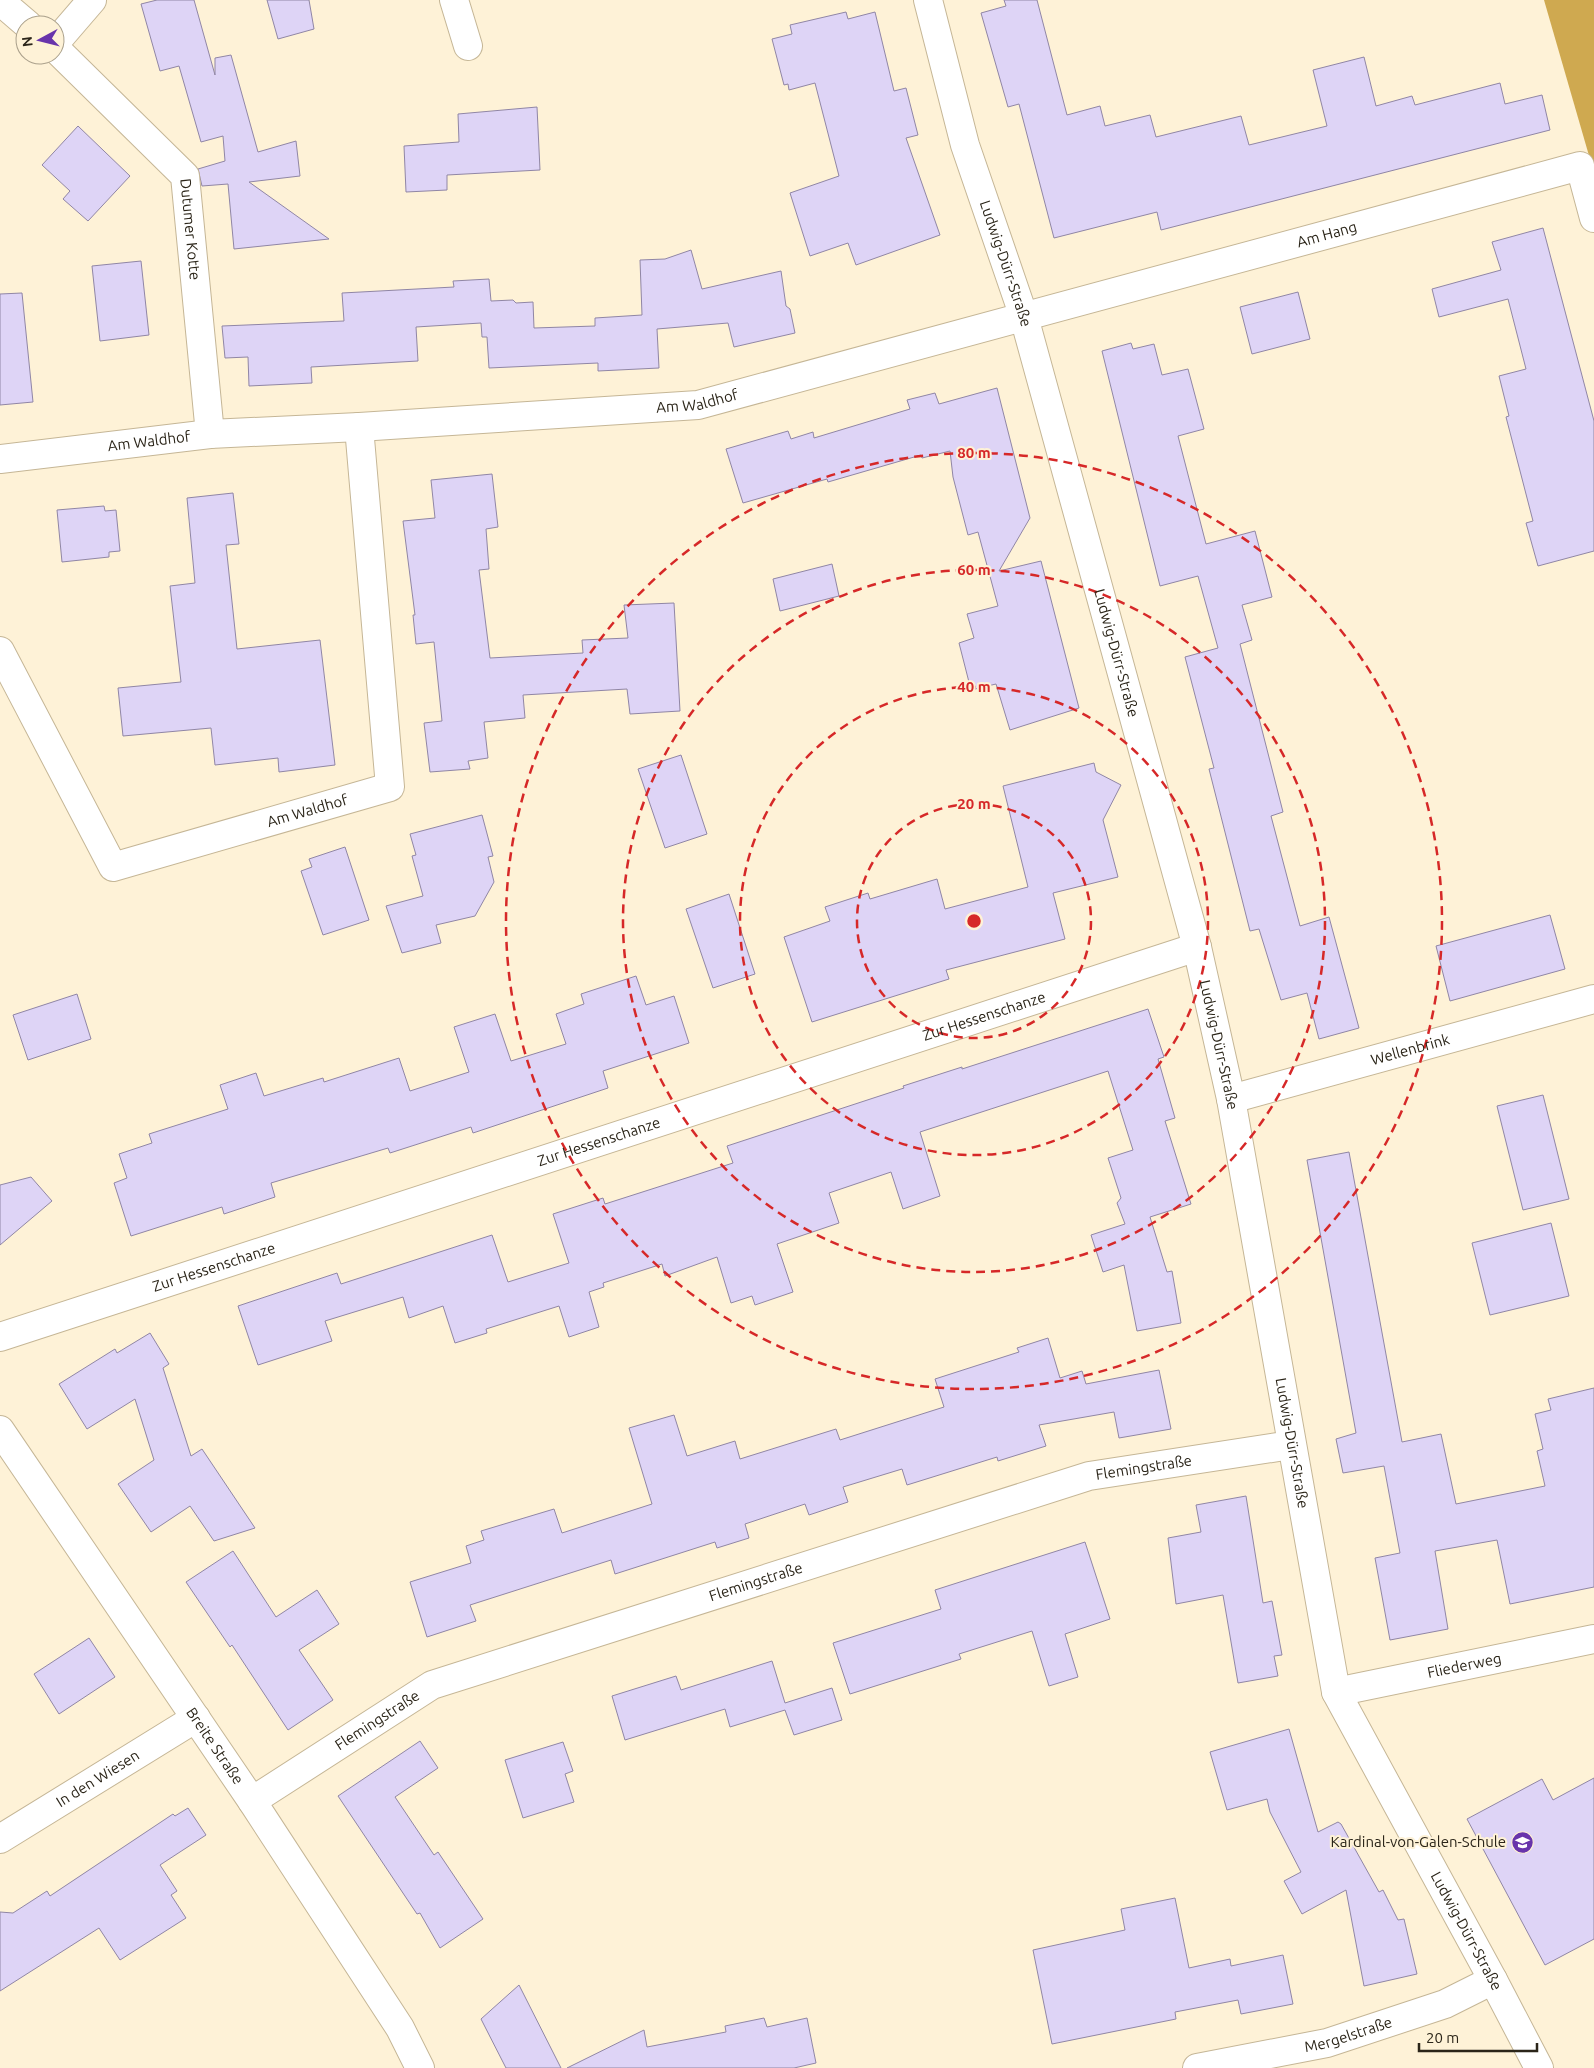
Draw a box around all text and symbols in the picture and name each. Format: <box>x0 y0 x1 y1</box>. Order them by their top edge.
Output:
north arrow <box>15 15 65 65</box>
text: N <box>19 35 36 48</box>
street label: Dutumer Kotte <box>177 178 204 281</box>
street label: Ludwig-Dürr-Straße <box>977 198 1035 328</box>
street label: Am Hang <box>1295 218 1359 250</box>
street label: Am Waldhof <box>656 385 740 416</box>
street label: Am Waldhof <box>107 427 192 454</box>
text: 80 m <box>957 444 991 461</box>
text: 60 m <box>957 561 991 578</box>
street label: Ludwig-Dürr-Straße <box>1091 587 1142 719</box>
text: 40 m <box>957 678 991 695</box>
street label: Am Waldhof <box>265 791 350 830</box>
text: 20 m <box>957 795 991 812</box>
centre of rings <box>965 912 983 930</box>
street label: Ludwig-Dürr-Straße <box>1197 978 1242 1111</box>
street label: Zur Hessenschanze <box>920 988 1047 1044</box>
street label: Wellenbrink <box>1369 1030 1452 1068</box>
street label: Zur Hessenschanze <box>535 1113 662 1169</box>
street label: Zur Hessenschanze <box>150 1239 277 1295</box>
street label: Ludwig-Dürr-Straße <box>1273 1376 1312 1510</box>
street label: Flemingstraße <box>1094 1451 1193 1483</box>
street label: Flemingstraße <box>707 1559 805 1604</box>
street label: Fliederweg <box>1426 1649 1503 1681</box>
street label: Flemingstraße <box>332 1686 422 1753</box>
street label: Breite Straße <box>183 1704 247 1787</box>
street label: In den Wiesen <box>53 1746 142 1810</box>
school or university icon: Kardinal-von-Galen-Schule <box>1510 1830 1534 1854</box>
place label: Kardinal-von-Galen-Schule <box>1331 1833 1506 1850</box>
street label: Ludwig-Dürr-Straße <box>1428 1869 1506 1993</box>
street label: Mergelstraße <box>1303 2013 1394 2055</box>
scale bar <box>1419 2020 1536 2052</box>
text: 20 m <box>1426 2029 1459 2046</box>

